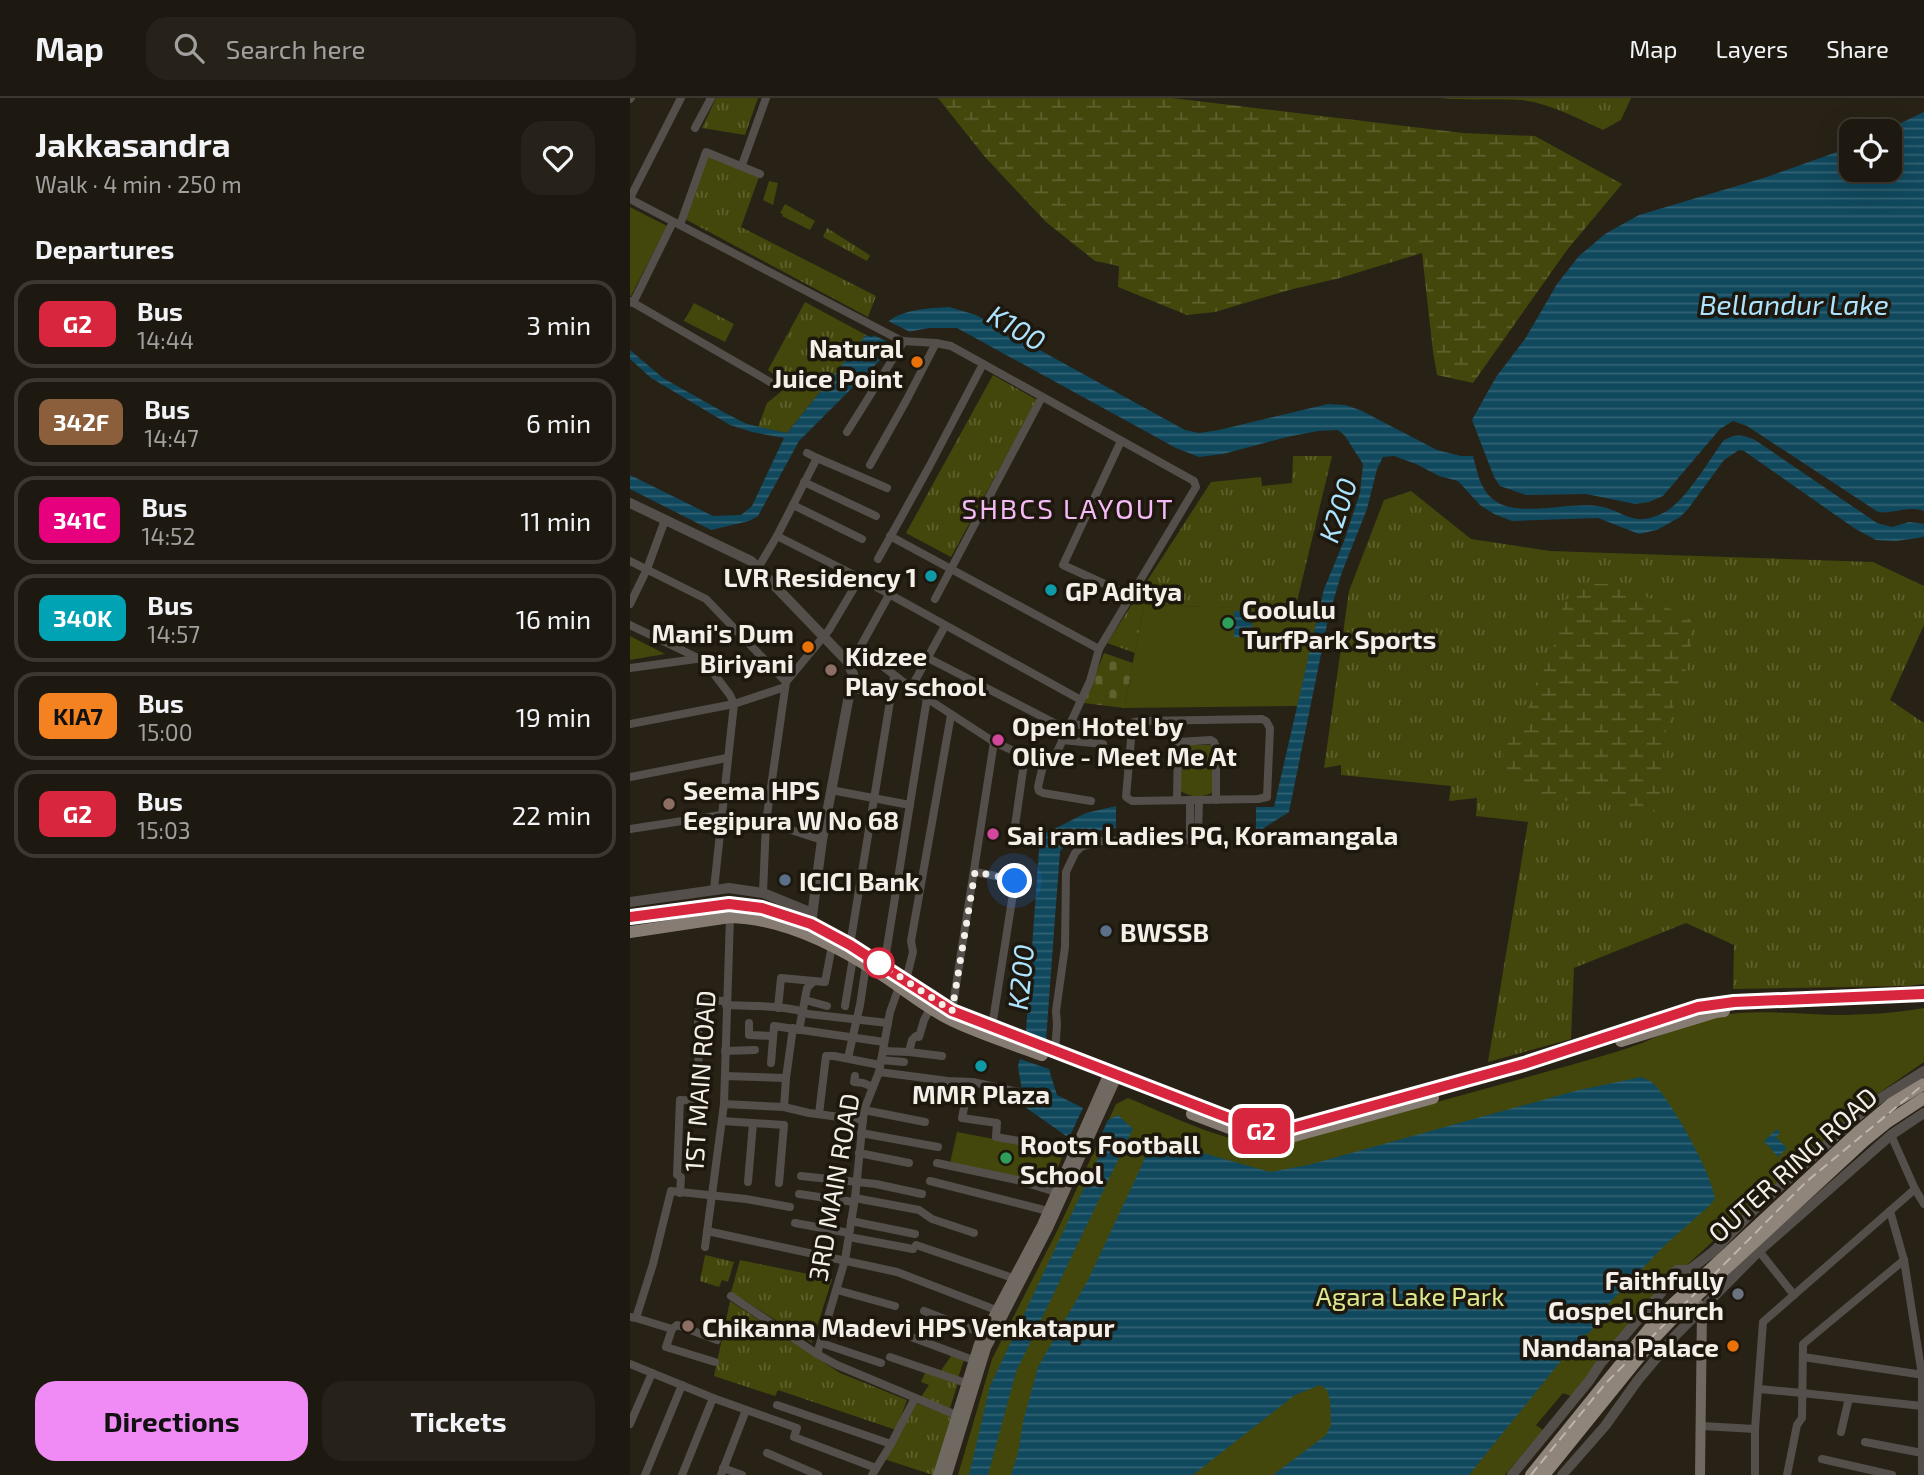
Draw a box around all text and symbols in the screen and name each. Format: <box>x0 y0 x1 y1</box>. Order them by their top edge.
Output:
search box <box>146 17 636 80</box>
text: Map <box>35 28 104 68</box>
icon: search <box>170 29 208 67</box>
text: Search here <box>226 33 365 64</box>
text: Map <box>1629 34 1677 63</box>
text: Layers <box>1715 34 1788 63</box>
text: Share <box>1826 34 1889 63</box>
map controls <box>1839 119 1902 182</box>
button: locate <box>1839 119 1902 182</box>
button: heart <box>521 121 595 195</box>
text: Jakkasandra <box>35 124 230 164</box>
text: Walk · 4 min · 250 m <box>35 170 242 198</box>
text: Departures <box>35 233 174 264</box>
water label: Bellandur Lake <box>1699 287 1889 321</box>
text: Bus <box>137 295 183 326</box>
water label: K100 <box>982 297 1052 357</box>
text: G2 <box>63 309 92 338</box>
text: 3 min <box>526 309 591 340</box>
text: 14:44 <box>137 326 194 354</box>
place label: Natural Juice Point <box>773 332 903 393</box>
marker: Natural Juice Point <box>909 354 925 370</box>
text: Bus <box>144 393 190 424</box>
text: 342F <box>53 407 109 436</box>
text: 6 min <box>526 407 591 438</box>
text: 14:47 <box>144 424 199 452</box>
water label: K200 <box>1311 473 1363 547</box>
text: Bus <box>141 491 187 522</box>
district label: SHBCS LAYOUT <box>961 491 1175 525</box>
text: 341C <box>53 505 106 534</box>
text: 11 min <box>520 505 591 536</box>
text: 14:52 <box>141 522 195 550</box>
place label: LVR Residency 1 <box>724 561 917 593</box>
marker: LVR Residency 1 <box>923 568 939 584</box>
place label: GP Aditya <box>1065 575 1182 607</box>
marker: GP Aditya <box>1043 582 1059 598</box>
text: Bus <box>147 589 193 620</box>
place label: Coolulu TurfPark Sports <box>1242 593 1436 654</box>
text: 340K <box>53 603 112 632</box>
text: 16 min <box>516 603 591 634</box>
marker: Coolulu TurfPark Sports <box>1220 615 1236 631</box>
place label: Mani's Dum Biriyani <box>652 617 794 679</box>
text: 14:57 <box>147 620 200 648</box>
marker: Mani's Dum Biriyani <box>800 639 816 655</box>
place label: Kidzee Play school <box>845 640 986 702</box>
marker: Kidzee Play school <box>823 662 839 678</box>
text: Bus <box>138 687 184 718</box>
text: KIA7 <box>53 701 103 730</box>
text: 19 min <box>516 701 591 732</box>
place label: Open Hotel by Olive - Meet Me At <box>1012 710 1237 771</box>
text: 15:00 <box>138 718 193 746</box>
marker: Open Hotel by Olive - Meet Me At <box>990 732 1006 748</box>
place label: Seema HPS Eegipura W No 68 <box>683 774 899 835</box>
text: Bus <box>137 785 183 816</box>
marker: Seema HPS Eegipura W No 68 <box>661 796 677 812</box>
text: G2 <box>63 799 92 828</box>
text: 22 min <box>512 799 591 830</box>
text: 15:03 <box>137 816 191 844</box>
place label: Sai ram Ladies PG, Koramangala <box>1007 819 1398 850</box>
marker: Sai ram Ladies PG, Koramangala <box>985 826 1001 842</box>
your location <box>997 863 1032 898</box>
place label: ICICI Bank <box>799 865 920 896</box>
marker: ICICI Bank <box>777 872 793 888</box>
place label: BWSSB <box>1120 916 1209 947</box>
marker: BWSSB <box>1098 923 1114 939</box>
water label: K200 <box>1000 942 1040 1012</box>
unlabelled marker <box>864 948 894 978</box>
street label: 1ST MAIN ROAD <box>677 989 721 1173</box>
marker: MMR Plaza <box>973 1058 989 1074</box>
place label: MMR Plaza <box>912 1078 1050 1109</box>
street label: OUTER RING ROAD <box>1701 1080 1883 1248</box>
street label: 3RD MAIN ROAD <box>801 1091 865 1283</box>
line badge: G2 <box>1230 1108 1292 1154</box>
text: G2 <box>1246 1116 1276 1145</box>
place label: Roots Football School <box>1020 1128 1201 1189</box>
marker: Roots Football School <box>998 1150 1014 1166</box>
place label: Faithfully Gospel Church <box>1548 1264 1724 1325</box>
park label: Agara Lake Park <box>1316 1280 1504 1311</box>
marker: Faithfully Gospel Church <box>1730 1286 1746 1302</box>
place label: Chikanna Madevi HPS Venkatapur <box>702 1311 1115 1342</box>
marker: Chikanna Madevi HPS Venkatapur <box>680 1318 696 1334</box>
place label: Nandana Palace <box>1522 1331 1719 1362</box>
marker: Nandana Palace <box>1725 1338 1741 1354</box>
button: Directions <box>35 1381 308 1461</box>
button: Tickets <box>322 1381 595 1461</box>

